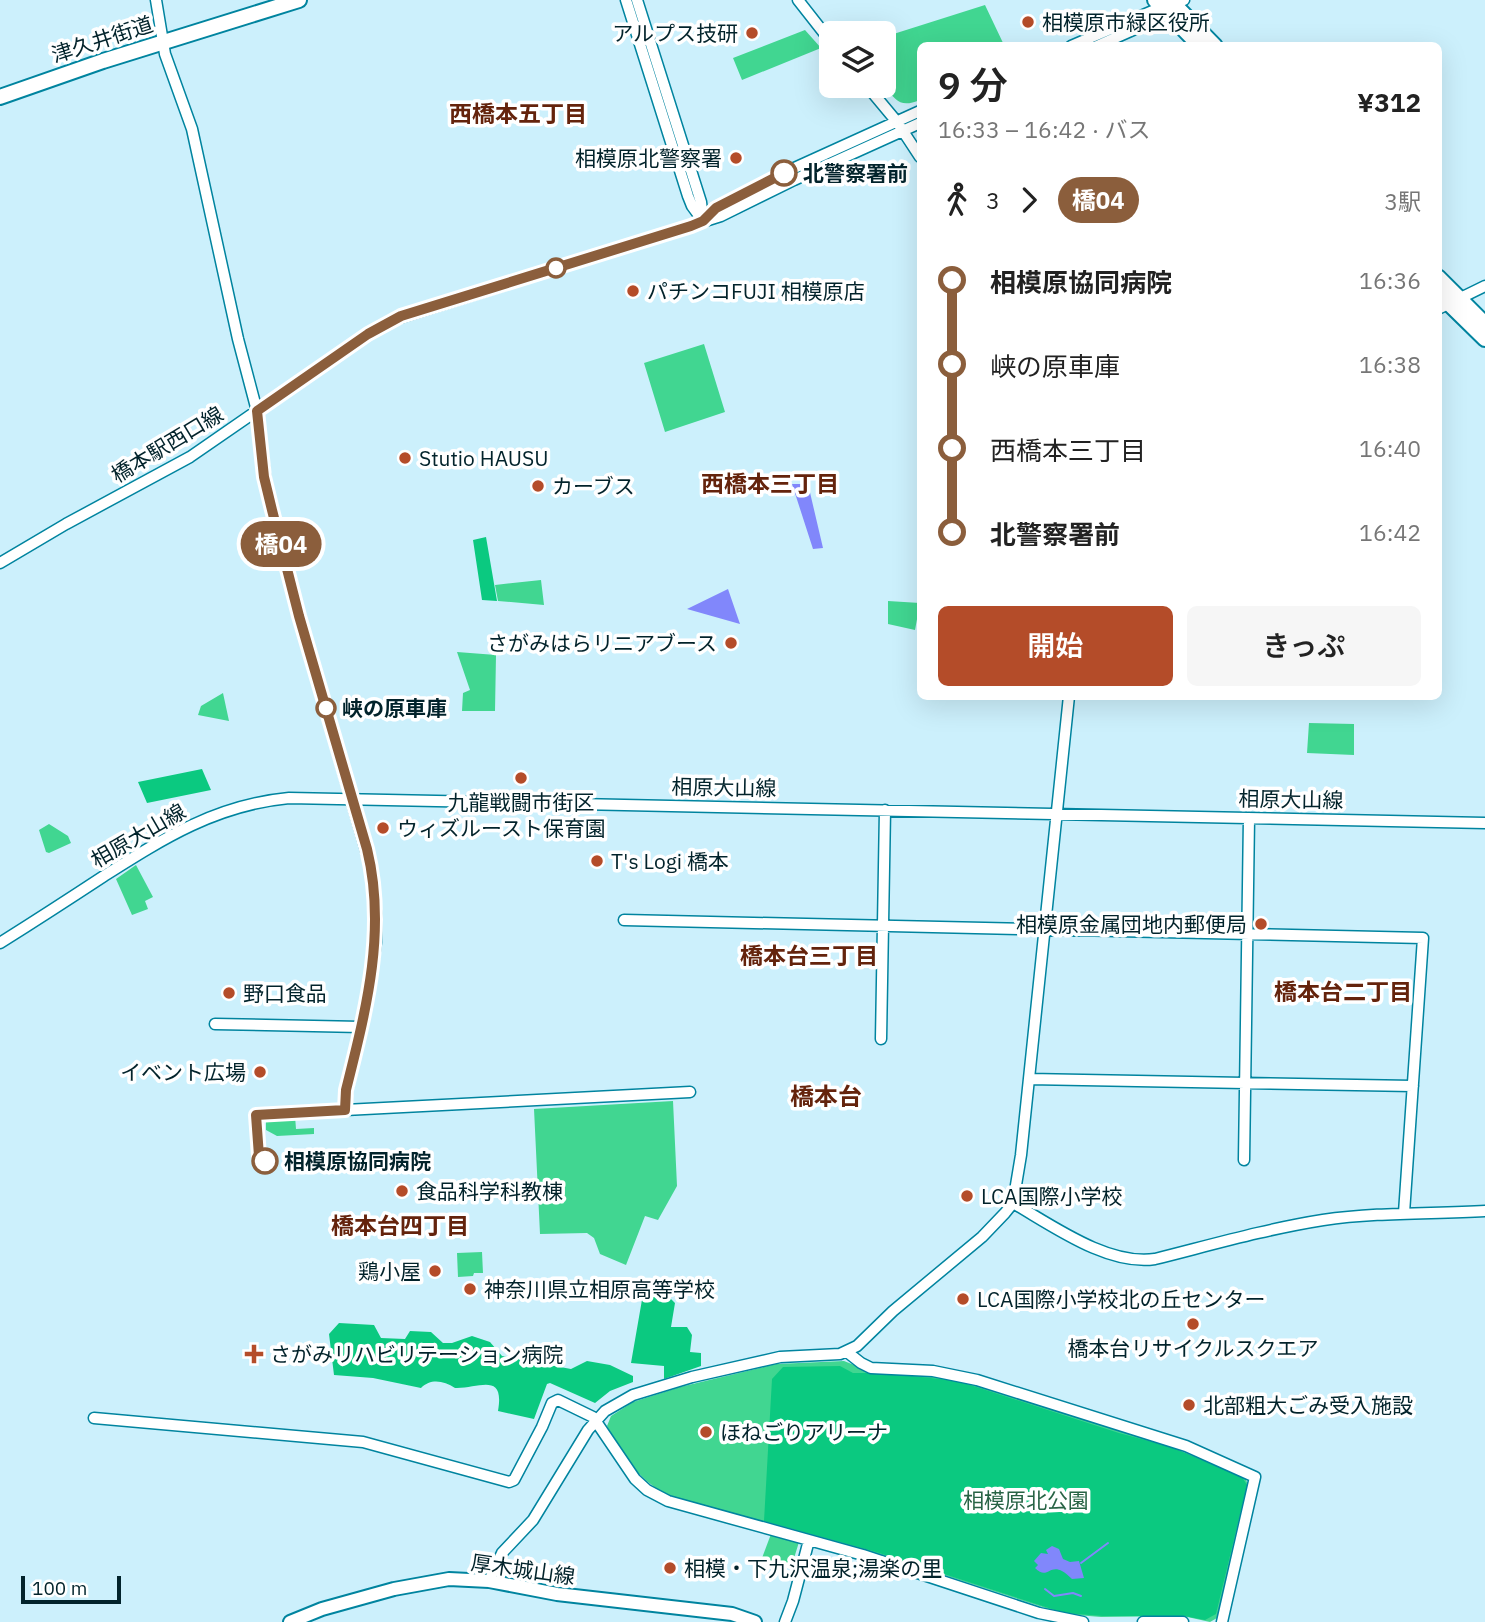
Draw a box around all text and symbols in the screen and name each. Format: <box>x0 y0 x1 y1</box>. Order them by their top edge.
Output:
place label: 相模原市緑区役所 <box>1042 8 1210 36</box>
street label: 津久井街道 <box>48 9 156 69</box>
marker: 相模原市緑区役所 <box>1020 14 1036 30</box>
place label: アルプス技研 <box>612 19 738 47</box>
map controls <box>819 21 896 98</box>
button: layers <box>819 21 896 98</box>
marker: アルプス技研 <box>744 25 760 41</box>
text: 9 分 <box>938 60 1008 109</box>
text: ¥312 <box>1357 85 1421 119</box>
district label: 西橋本五丁目 <box>449 98 587 128</box>
text: 16:33 – 16:42 · バス <box>938 114 1151 144</box>
place label: 相模原北警察署 <box>575 144 722 172</box>
marker: 相模原北警察署 <box>728 150 744 166</box>
place label: 北警察署前 <box>803 159 908 187</box>
marker: 北警察署前 <box>771 160 797 186</box>
icon: walk <box>938 181 976 219</box>
icon: forward <box>1010 181 1048 219</box>
text: 橋04 <box>1072 184 1125 216</box>
text: 3 <box>986 185 1000 215</box>
text: 3駅 <box>1384 186 1421 216</box>
unlabelled marker <box>546 258 566 278</box>
text: 相模原協同病院 <box>990 265 1172 299</box>
text: 16:36 <box>1359 265 1421 295</box>
place label: パチンコFUJI 相模原店 <box>647 277 865 305</box>
marker: パチンコFUJI 相模原店 <box>625 283 641 299</box>
text: 峡の原車庫 <box>990 349 1120 383</box>
text: 16:38 <box>1359 349 1421 379</box>
street label: 橋本駅西口線 <box>106 400 228 488</box>
text: 西橋本三丁目 <box>990 433 1146 467</box>
text: 16:40 <box>1359 433 1421 463</box>
place label: Stutio HAUSU <box>419 444 549 472</box>
marker: Stutio HAUSU <box>397 450 413 466</box>
district label: 西橋本三丁目 <box>701 468 839 498</box>
place label: カーブス <box>552 472 635 500</box>
marker: カーブス <box>530 478 546 494</box>
text: 北警察署前 <box>990 517 1120 551</box>
text: 16:42 <box>1359 517 1421 547</box>
line badge: 橋04 <box>241 521 321 567</box>
text: 橋04 <box>255 528 307 560</box>
button: 開始 <box>938 606 1173 686</box>
button: きっぷ <box>1187 606 1421 686</box>
place label: さがみはらリニアブース <box>487 629 717 657</box>
marker: さがみはらリニアブース <box>723 635 739 651</box>
place label: 峡の原車庫 <box>342 694 447 722</box>
marker: 峡の原車庫 <box>316 698 336 718</box>
marker: 九龍戦闘市街区 <box>513 770 529 786</box>
street label: 相原大山線 <box>671 772 777 802</box>
street label: 相原大山線 <box>1238 784 1344 814</box>
place label: 九龍戦闘市街区 <box>448 788 595 816</box>
street label: 相原大山線 <box>86 797 190 873</box>
place label: ウィズルースト保育園 <box>397 814 606 842</box>
marker: ウィズルースト保育園 <box>375 820 391 836</box>
place label: T's Logi 橋本 <box>611 847 729 875</box>
marker: T's Logi 橋本 <box>589 853 605 869</box>
place label: 相模原金属団地内郵便局 <box>1016 910 1247 938</box>
marker: 相模原金属団地内郵便局 <box>1253 916 1269 932</box>
district label: 橋本台三丁目 <box>740 940 878 970</box>
district label: 橋本台二丁目 <box>1274 976 1412 1006</box>
place label: 野口食品 <box>243 979 327 1007</box>
marker: 野口食品 <box>221 985 237 1001</box>
place label: イベント広場 <box>120 1058 246 1086</box>
marker: イベント広場 <box>252 1064 268 1080</box>
district label: 橋本台 <box>790 1080 862 1112</box>
place label: 相模原協同病院 <box>284 1147 431 1175</box>
marker: 相模原協同病院 <box>252 1148 278 1174</box>
place label: 食品科学科教棟 <box>416 1177 563 1205</box>
place label: LCA国際小学校 <box>981 1182 1122 1210</box>
marker: 食品科学科教棟 <box>394 1183 410 1199</box>
marker: LCA国際小学校 <box>959 1188 975 1204</box>
district label: 橋本台四丁目 <box>331 1210 469 1240</box>
place label: 鶏小屋 <box>358 1257 421 1285</box>
marker: 鶏小屋 <box>427 1263 443 1279</box>
place label: 神奈川県立相原高等学校 <box>484 1275 715 1303</box>
marker: 神奈川県立相原高等学校 <box>462 1281 478 1297</box>
place label: LCA国際小学校北の丘センター <box>977 1285 1265 1313</box>
marker: LCA国際小学校北の丘センター <box>955 1291 971 1307</box>
marker: 橋本台リサイクルスクエア <box>1185 1316 1201 1332</box>
place label: 橋本台リサイクルスクエア <box>1068 1334 1318 1362</box>
place label: さがみリハビリテーション病院 <box>270 1340 564 1368</box>
marker: さがみリハビリテーション病院 <box>244 1344 264 1364</box>
place label: 北部粗大ごみ受入施設 <box>1203 1391 1413 1419</box>
marker: 北部粗大ごみ受入施設 <box>1181 1397 1197 1413</box>
place label: ほねごりアリーナ <box>720 1418 888 1446</box>
marker: ほねごりアリーナ <box>698 1424 714 1440</box>
park label: 相模原北公園 <box>963 1486 1089 1514</box>
street label: 厚木城山線 <box>469 1548 577 1590</box>
place label: 相模・下九沢温泉;湯楽の里 <box>684 1554 942 1582</box>
marker: 相模・下九沢温泉;湯楽の里 <box>662 1560 678 1576</box>
scale bar <box>21 1573 121 1605</box>
text: 100 m <box>32 1576 87 1600</box>

